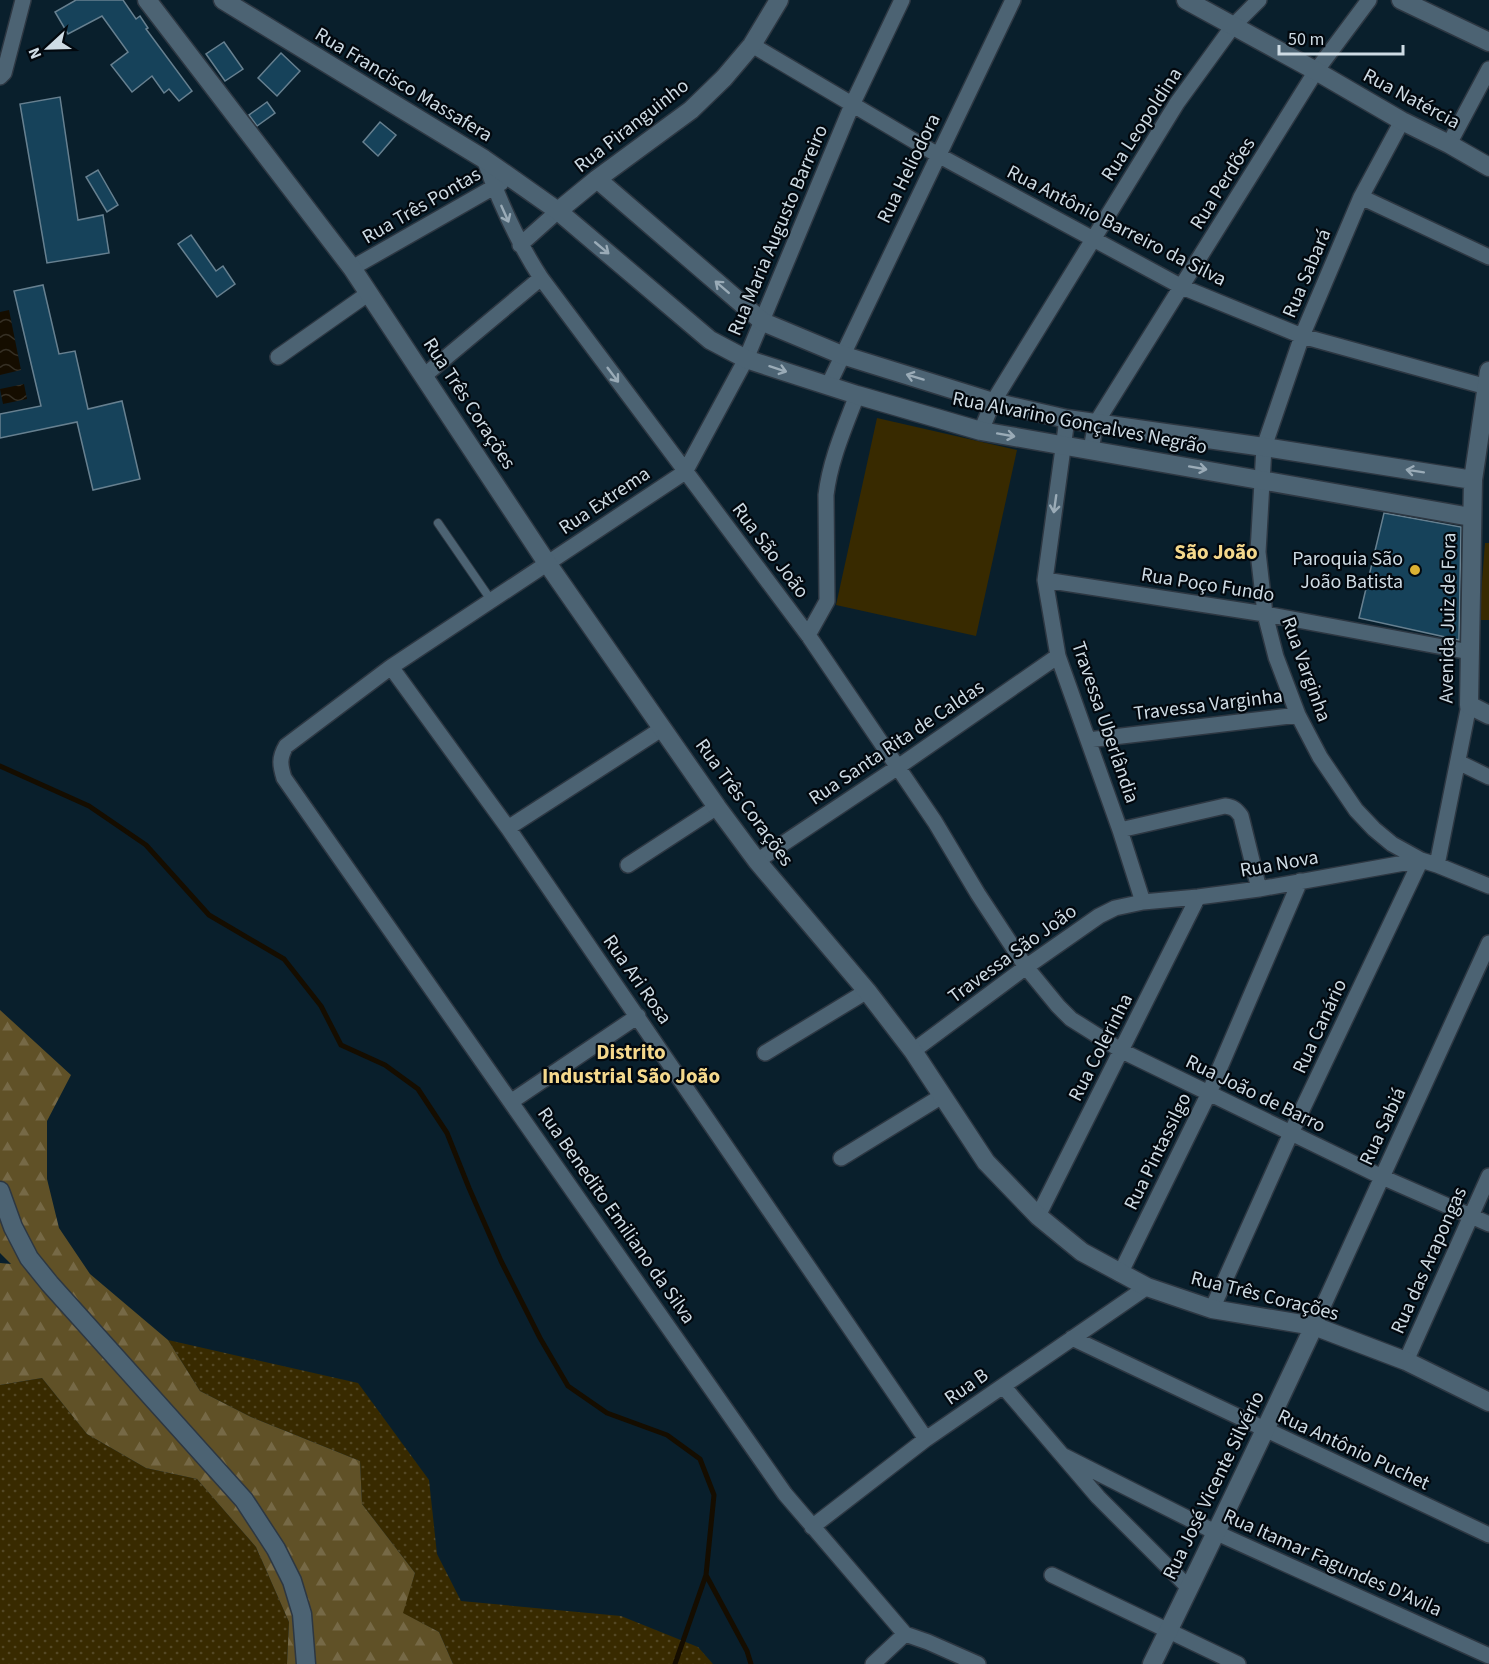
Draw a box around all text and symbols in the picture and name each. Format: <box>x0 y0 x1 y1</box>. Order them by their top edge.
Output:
north arrow <box>18 18 78 78</box>
scale bar <box>1279 18 1404 56</box>
street label: Rua Francisco Massafera <box>309 21 498 149</box>
text: 50 m <box>1288 27 1324 52</box>
text: N <box>23 44 47 62</box>
street label: Rua Leopoldina <box>1095 62 1189 187</box>
street label: Rua Natércia <box>1358 62 1465 136</box>
street label: Rua Piranguinho <box>568 72 695 179</box>
street label: Rua Heliodora <box>870 109 947 228</box>
street label: Rua Maria Augusto Barreiro <box>721 121 835 340</box>
street label: Rua Perdões <box>1183 132 1262 235</box>
street label: Rua Antônio Barreiro da Silva <box>1002 158 1231 294</box>
street label: Rua Três Pontas <box>357 161 486 251</box>
one-way arrow <box>500 204 512 222</box>
street label: Rua Sabará <box>1276 224 1338 322</box>
one-way arrow <box>594 242 610 255</box>
one-way arrow <box>715 280 730 294</box>
street label: Rua Três Corações <box>416 332 522 475</box>
one-way arrow <box>768 365 787 376</box>
one-way arrow <box>607 367 619 383</box>
one-way arrow <box>906 371 925 382</box>
street label: Rua Alvarino Gonçalves Negrão <box>950 385 1210 461</box>
one-way arrow <box>995 430 1015 441</box>
street label: Rua Extrema <box>553 460 656 542</box>
one-way arrow <box>1188 463 1207 474</box>
one-way arrow <box>1406 465 1426 476</box>
one-way arrow <box>1050 494 1061 513</box>
street label: Rua São João <box>725 497 815 604</box>
street label: Avenida Juiz de Fora <box>1433 532 1463 704</box>
district label: São João <box>1174 537 1258 567</box>
place label: Paroquia São João Batista <box>1292 545 1403 596</box>
street label: Rua Poço Fundo <box>1139 561 1277 609</box>
marker: Paroquia São João Batista <box>1408 563 1422 577</box>
street label: Rua Varginha <box>1274 613 1338 726</box>
street label: Travessa Uberlândia <box>1064 638 1146 807</box>
street label: Rua Santa Rita de Caldas <box>803 674 990 812</box>
street label: Travessa Varginha <box>1132 682 1284 728</box>
street label: Rua Três Corações <box>688 733 800 872</box>
street label: Rua Nova <box>1238 843 1321 885</box>
street label: Travessa São João <box>942 898 1083 1010</box>
street label: Rua Ari Rosa <box>596 929 678 1030</box>
street label: Rua Canário <box>1286 974 1354 1078</box>
street label: Rua Colerinha <box>1062 989 1140 1106</box>
district label: Distrito Industrial São João <box>542 1037 720 1091</box>
street label: Rua João de Barro <box>1181 1048 1330 1140</box>
street label: Rua Sabiá <box>1353 1083 1413 1170</box>
street label: Rua Pintassilgo <box>1117 1088 1198 1215</box>
street label: Rua Benedito Emiliano da Silva <box>530 1101 702 1330</box>
street label: Rua das Arapongas <box>1384 1182 1474 1338</box>
street label: Rua Três Corações <box>1188 1264 1342 1328</box>
street label: Rua B <box>939 1362 994 1412</box>
street label: Rua José Vicente Silvério <box>1156 1386 1272 1585</box>
street label: Rua Antônio Puchet <box>1273 1402 1434 1498</box>
street label: Rua Itamar Fagundes D'Avila <box>1219 1502 1446 1624</box>

